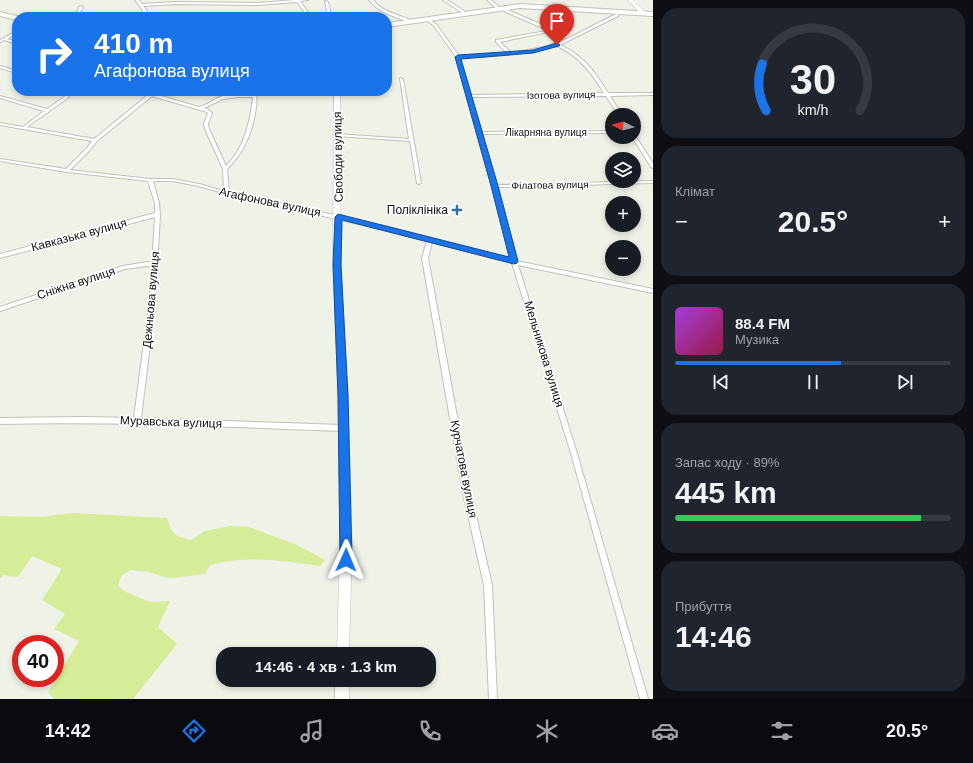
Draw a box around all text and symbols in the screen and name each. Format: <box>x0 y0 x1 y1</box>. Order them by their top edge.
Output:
pin <box>540 4 574 45</box>
icon: arrive <box>546 10 568 32</box>
icon: right <box>28 28 80 80</box>
text: 410 m <box>94 28 173 59</box>
text: 30 <box>790 56 836 103</box>
text: Агафонова вулиця <box>94 61 250 81</box>
street label: Ізотова вулиця <box>527 89 595 101</box>
text: km/h <box>798 102 829 118</box>
north arrow <box>605 108 641 144</box>
map controls <box>605 108 641 276</box>
street label: Свободи вулиця <box>330 111 346 203</box>
street label: Лікарняна вулиця <box>505 127 587 138</box>
button: layers <box>605 152 641 188</box>
street label: Філатова вулиця <box>511 179 589 191</box>
street label: Агафонова вулиця <box>218 184 322 220</box>
text: Клімат <box>675 184 715 199</box>
button: + <box>605 196 641 232</box>
place label: Поліклініка <box>387 203 448 217</box>
marker: Поліклініка <box>451 204 463 216</box>
text: 20.5° <box>778 205 848 238</box>
text: − <box>675 209 688 234</box>
text: + <box>938 209 951 234</box>
street label: Кавказька вулиця <box>30 216 128 254</box>
button: − <box>605 240 641 276</box>
street label: Дежньова вулиця <box>140 251 162 349</box>
street label: Сніжна вулиця <box>35 264 117 302</box>
street label: Мельникова вулиця <box>521 299 567 409</box>
text: 88.4 FM <box>735 315 790 332</box>
text: Музика <box>735 332 779 347</box>
icon: previous <box>710 371 732 393</box>
icon: pause <box>802 371 824 393</box>
icon: next <box>894 371 916 393</box>
street label: Муравська вулиця <box>120 413 222 431</box>
street label: Курчатова вулиця <box>448 419 480 519</box>
text: Запас ходу · 89% <box>675 455 779 470</box>
text: 445 km <box>675 476 777 509</box>
position arrow <box>325 539 367 581</box>
text: Прибуття <box>675 599 731 614</box>
text: 14:46 <box>675 620 752 653</box>
speed limit sign: 40 <box>12 635 64 687</box>
text: 14:46 · 4 хв · 1.3 km <box>255 658 397 675</box>
icon: directions <box>180 717 208 745</box>
icon: music <box>298 717 326 745</box>
icon: phone <box>416 717 444 745</box>
icon: climate <box>533 717 561 745</box>
icon: car <box>651 717 679 745</box>
icon: filters <box>768 717 796 745</box>
text: 14:42 <box>45 721 91 741</box>
text: 20.5° <box>886 721 928 741</box>

